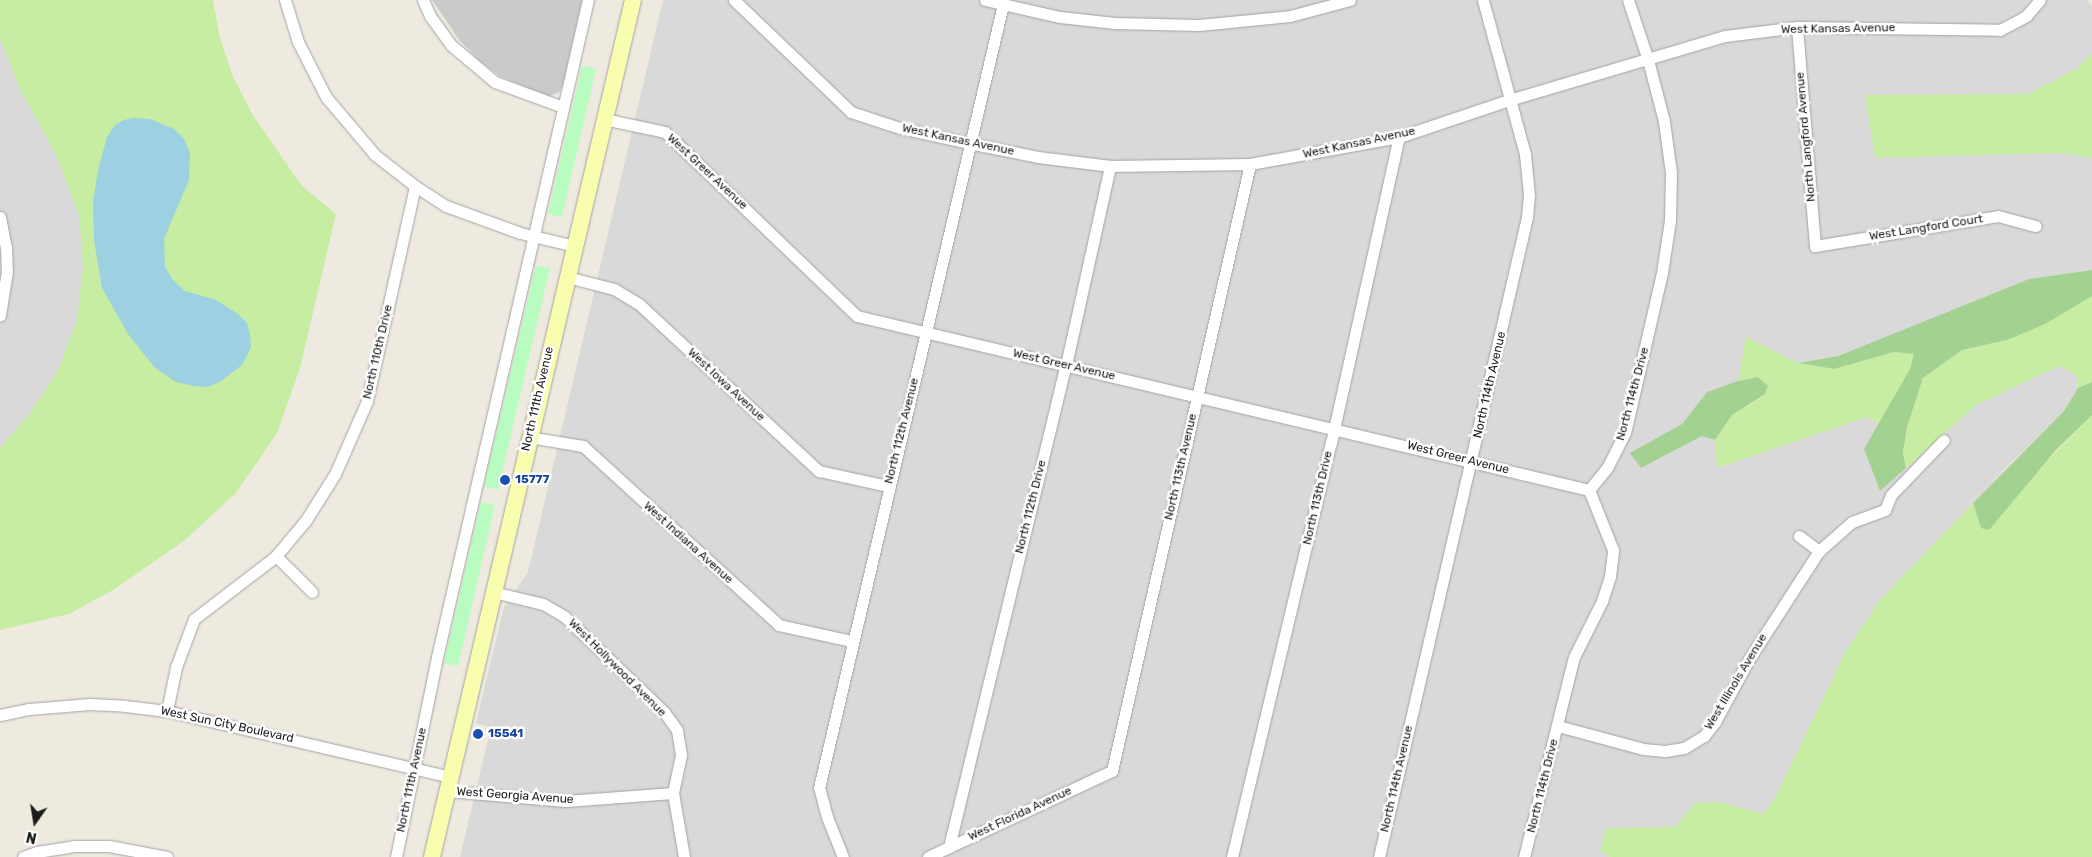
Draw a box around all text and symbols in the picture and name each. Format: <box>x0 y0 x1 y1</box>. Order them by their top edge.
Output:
street label: West Kansas Avenue <box>1781 21 1895 37</box>
street label: North Langford Avenue <box>1793 71 1819 203</box>
street label: West Kansas Avenue <box>900 121 1016 159</box>
street label: West Kansas Avenue <box>1301 124 1417 162</box>
street label: West Greer Avenue <box>664 131 750 213</box>
street label: West Langford Court <box>1868 212 1984 244</box>
street label: North 110th Drive <box>360 303 396 401</box>
street label: North 114th Avenue <box>1471 330 1509 440</box>
street label: North 111th Avenue <box>519 345 557 453</box>
street label: West Iowa Avenue <box>684 345 768 425</box>
street label: West Greer Avenue <box>1011 346 1117 384</box>
street label: North 114th Drive <box>1614 346 1652 442</box>
street label: North 112th Avenue <box>882 376 922 486</box>
street label: North 113th Avenue <box>1162 412 1200 522</box>
street label: West Greer Avenue <box>1405 438 1511 478</box>
street label: North 113th Drive <box>1300 450 1336 546</box>
street label: North 112th Drive <box>1012 459 1050 555</box>
place label: 15777 <box>515 473 549 487</box>
marker: 15777 <box>499 474 511 486</box>
street label: West Indiana Avenue <box>640 499 736 587</box>
street label: West Hollywood Avenue <box>565 616 669 720</box>
street label: West Illinois Avenue <box>1702 631 1770 733</box>
street label: West Sun City Boulevard <box>159 704 295 746</box>
street label: North 114th Avenue <box>1378 724 1416 834</box>
street label: North 111th Avenue <box>394 726 430 834</box>
place label: 15541 <box>488 727 523 741</box>
marker: 15541 <box>472 728 484 740</box>
street label: North 114th Drive <box>1524 738 1562 834</box>
street label: West Florida Avenue <box>966 784 1074 844</box>
street label: West Georgia Avenue <box>456 785 574 807</box>
north arrow <box>10 797 60 847</box>
text: N <box>25 828 38 847</box>

